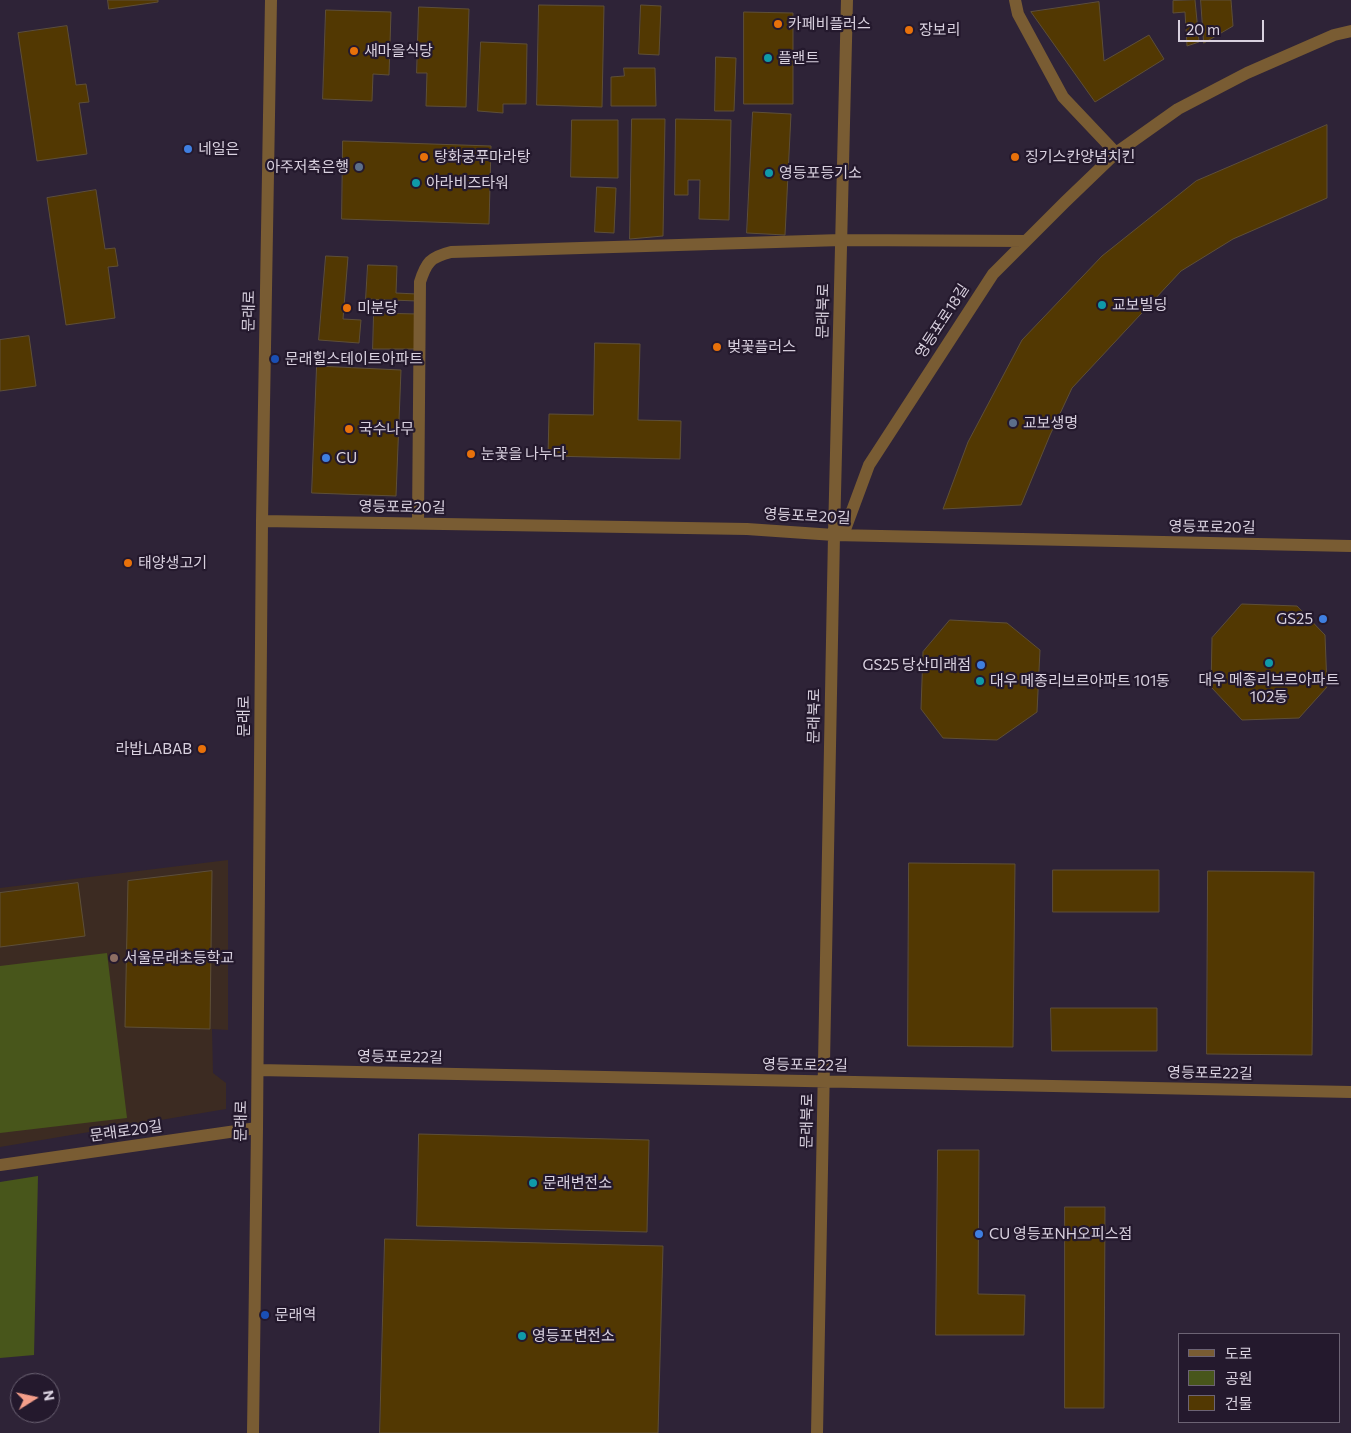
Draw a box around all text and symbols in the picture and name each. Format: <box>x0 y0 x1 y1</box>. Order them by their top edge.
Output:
scale bar <box>1181 10 1267 42</box>
place label: 카페비플러스 <box>788 15 871 33</box>
marker: 카페비플러스 <box>772 18 784 30</box>
text: 20 m <box>1186 20 1220 38</box>
place label: 장보리 <box>919 21 960 39</box>
marker: 장보리 <box>903 24 915 36</box>
place label: 새마을식당 <box>364 42 433 60</box>
marker: 새마을식당 <box>348 45 360 57</box>
place label: 플랜트 <box>778 49 819 67</box>
marker: 플랜트 <box>762 52 774 64</box>
place label: 네일은 <box>198 140 239 158</box>
marker: 네일은 <box>182 143 194 155</box>
place label: 탕화쿵푸마라탕 <box>434 148 531 166</box>
place label: 징기스칸양념치킨 <box>1025 148 1135 166</box>
marker: 탕화쿵푸마라탕 <box>418 151 430 163</box>
marker: 징기스칸양념치킨 <box>1009 151 1021 163</box>
place label: 아주저축은행 <box>266 158 349 176</box>
marker: 아주저축은행 <box>353 161 365 173</box>
place label: 영등포등기소 <box>779 164 862 182</box>
marker: 영등포등기소 <box>763 167 775 179</box>
place label: 아라비즈타워 <box>426 174 509 192</box>
marker: 아라비즈타워 <box>410 177 422 189</box>
street label: 영등포로18길 <box>911 281 973 361</box>
street label: 문래북로 <box>814 283 832 339</box>
street label: 문래로 <box>240 290 258 332</box>
place label: 교보빌딩 <box>1112 296 1167 314</box>
place label: 미분당 <box>357 299 398 317</box>
marker: 교보빌딩 <box>1096 299 1108 311</box>
marker: 미분당 <box>341 302 353 314</box>
place label: 벚꽃플러스 <box>727 338 796 356</box>
marker: 벚꽃플러스 <box>711 341 723 353</box>
place label: 문래힐스테이트아파트 <box>285 350 423 368</box>
marker: 문래힐스테이트아파트 <box>269 353 281 365</box>
place label: 교보생명 <box>1023 414 1078 432</box>
marker: 교보생명 <box>1007 417 1019 429</box>
place label: 국수나무 <box>359 420 414 438</box>
marker: 국수나무 <box>343 423 355 435</box>
place label: 눈꽃을 나누다 <box>481 445 567 463</box>
marker: 눈꽃을 나누다 <box>465 448 477 460</box>
place label: CU <box>336 449 357 467</box>
marker: CU <box>320 452 332 464</box>
street label: 영등포로20길 <box>358 497 446 517</box>
street label: 영등포로20길 <box>763 505 851 527</box>
street label: 영등포로20길 <box>1168 517 1256 537</box>
place label: 태양생고기 <box>138 554 207 572</box>
marker: 태양생고기 <box>122 557 134 569</box>
place label: GS25 <box>1276 610 1313 628</box>
marker: GS25 <box>1317 613 1329 625</box>
place label: GS25 당산미래점 <box>862 656 971 674</box>
marker: 대우 메종리브르아파트 102동 <box>1263 657 1275 669</box>
marker: GS25 당산미래점 <box>975 659 987 671</box>
place label: 대우 메종리브르아파트 102동 <box>1199 671 1339 706</box>
place label: 대우 메종리브르아파트 101동 <box>990 672 1170 690</box>
marker: 대우 메종리브르아파트 101동 <box>974 675 986 687</box>
street label: 문래북로 <box>805 688 823 744</box>
street label: 문래로 <box>235 695 253 737</box>
place label: 라밥LABAB <box>116 740 192 758</box>
marker: 라밥LABAB <box>196 743 208 755</box>
place label: 서울문래초등학교 <box>124 949 234 967</box>
marker: 서울문래초등학교 <box>108 952 120 964</box>
street label: 영등포로22길 <box>357 1047 443 1067</box>
street label: 영등포로22길 <box>762 1055 848 1075</box>
street label: 영등포로22길 <box>1167 1063 1253 1083</box>
street label: 문래북로 <box>798 1093 816 1149</box>
street label: 문래로 <box>232 1100 250 1142</box>
street label: 문래로20길 <box>88 1117 164 1145</box>
place label: 문래변전소 <box>543 1174 612 1192</box>
marker: 문래변전소 <box>527 1177 539 1189</box>
place label: CU 영등포NH오피스점 <box>989 1225 1132 1243</box>
marker: CU 영등포NH오피스점 <box>973 1228 985 1240</box>
place label: 문래역 <box>275 1306 316 1324</box>
marker: 문래역 <box>259 1309 271 1321</box>
place label: 영등포변전소 <box>532 1327 615 1345</box>
marker: 영등포변전소 <box>516 1330 528 1342</box>
legend <box>1178 1333 1341 1423</box>
text: 도로 <box>1225 1344 1253 1362</box>
text: 공원 <box>1225 1369 1253 1387</box>
north arrow <box>10 1373 60 1423</box>
text: N <box>40 1389 59 1402</box>
text: 건물 <box>1225 1394 1253 1412</box>

